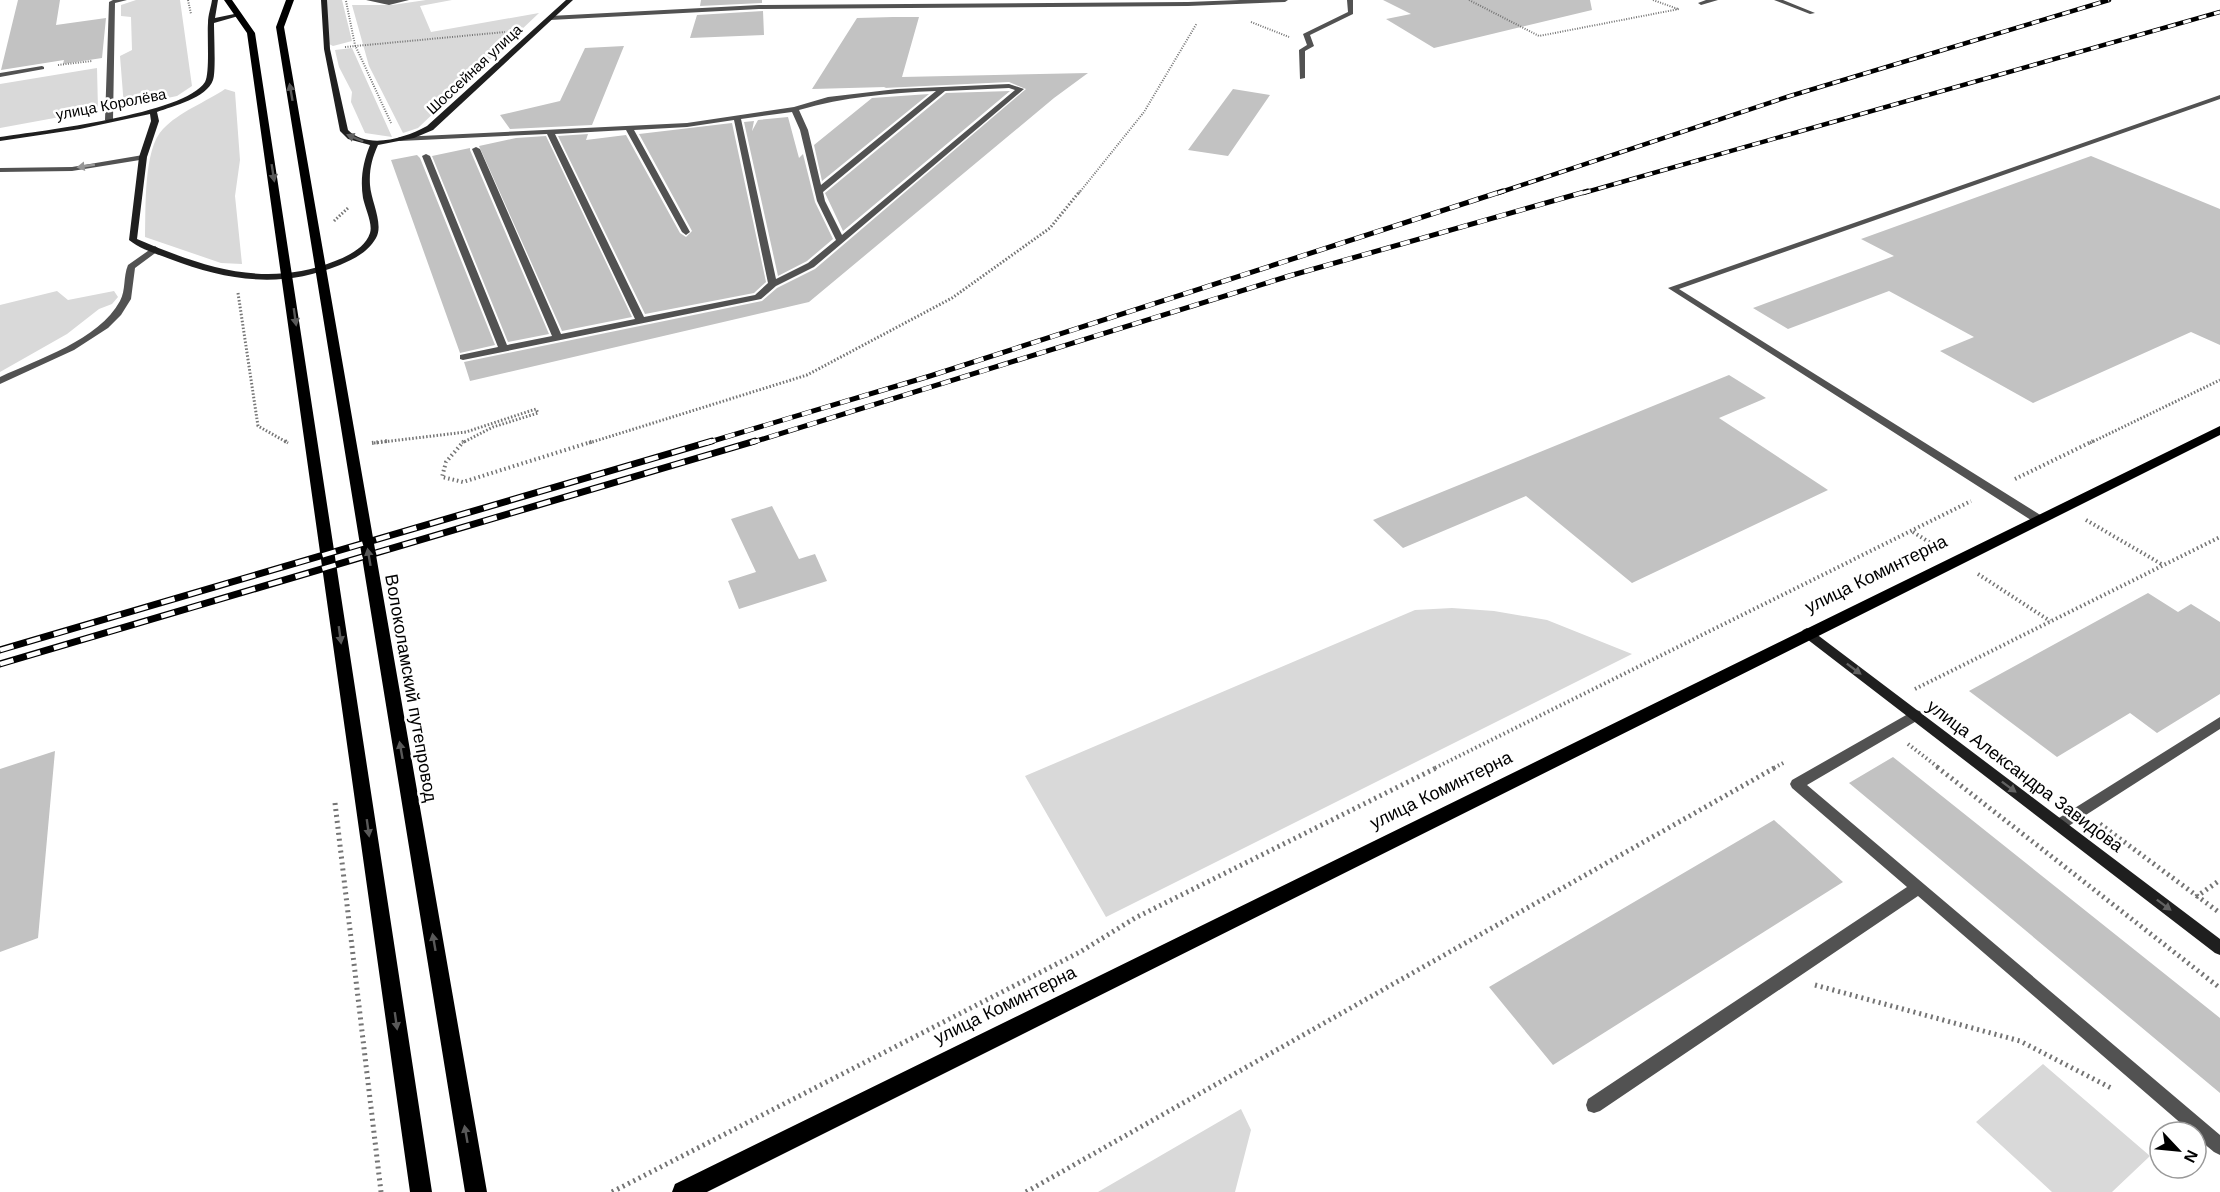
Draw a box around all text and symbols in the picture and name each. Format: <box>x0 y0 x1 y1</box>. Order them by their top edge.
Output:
street label: Шоссейная улица <box>423 20 526 117</box>
one-way arrow <box>286 82 295 101</box>
street label: улица Королёва <box>54 85 168 123</box>
one-way arrow <box>345 133 363 143</box>
one-way arrow <box>76 162 95 171</box>
one-way arrow <box>269 164 278 183</box>
one-way arrow <box>290 308 299 327</box>
street label: улица Коминтерна <box>1802 531 1951 617</box>
one-way arrow <box>364 548 373 567</box>
street label: Волоколамский путепровод <box>381 573 441 804</box>
one-way arrow <box>336 626 345 645</box>
one-way arrow <box>1846 663 1862 675</box>
street label: улица Александра Завидова <box>1923 696 2128 857</box>
one-way arrow <box>397 740 406 759</box>
street label: улица Коминтерна <box>1367 747 1516 833</box>
one-way arrow <box>2001 781 2017 793</box>
one-way arrow <box>364 819 373 838</box>
one-way arrow <box>2156 899 2172 912</box>
one-way arrow <box>429 932 438 951</box>
street label: улица Коминтерна <box>931 962 1080 1048</box>
one-way arrow <box>392 1012 401 1031</box>
north arrow <box>2148 1120 2208 1180</box>
one-way arrow <box>461 1125 470 1144</box>
text: N <box>2181 1147 2201 1165</box>

